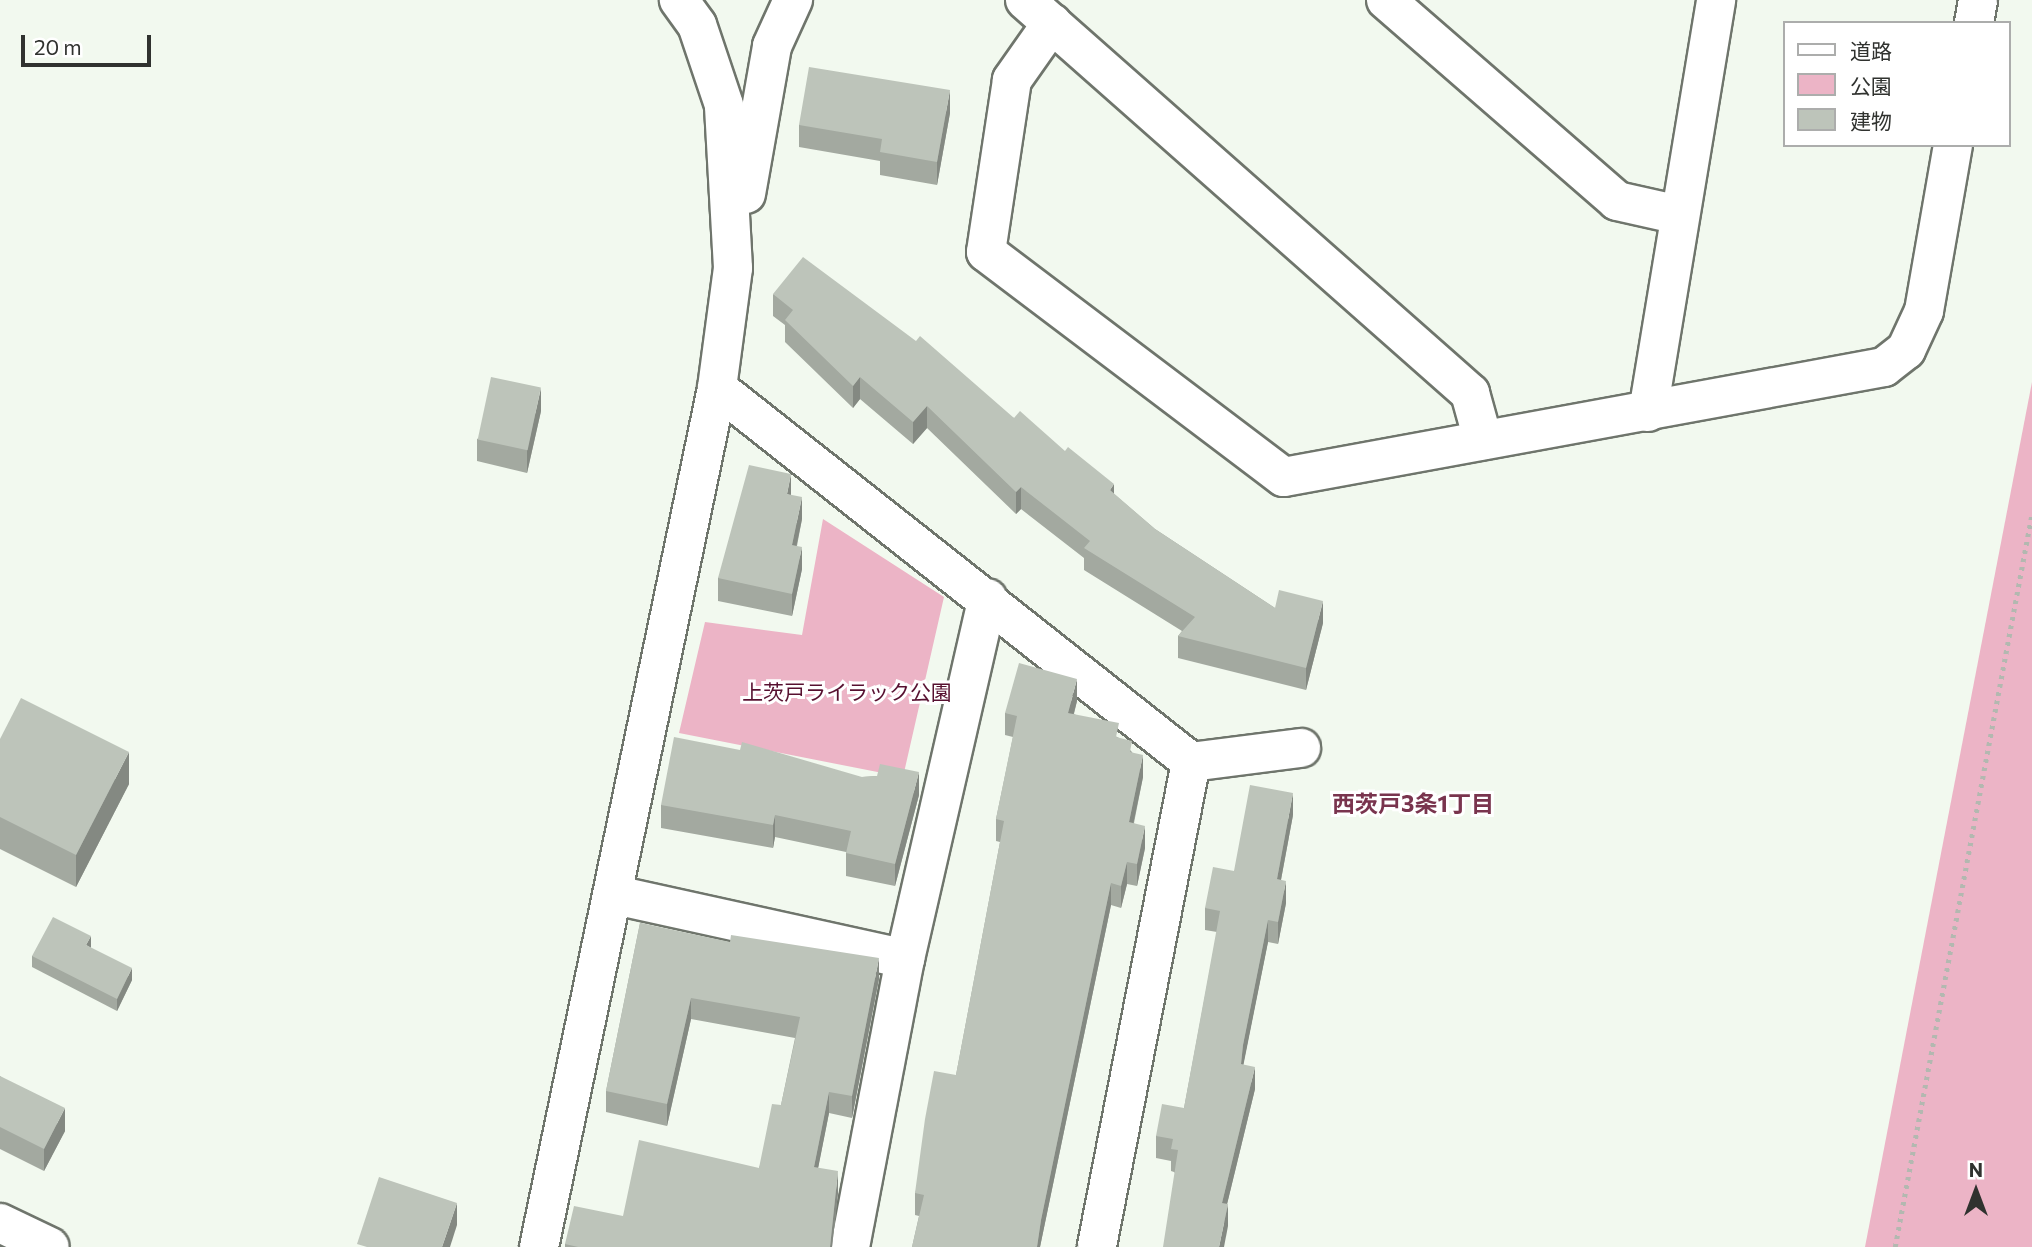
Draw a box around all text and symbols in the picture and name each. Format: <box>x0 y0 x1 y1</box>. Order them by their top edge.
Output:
scale bar <box>24 21 154 65</box>
legend <box>1784 21 2011 147</box>
text: 20 m <box>34 34 82 59</box>
text: 道路 <box>1850 38 1892 63</box>
text: 公園 <box>1850 73 1892 98</box>
text: 建物 <box>1850 108 1892 133</box>
park label: 上茨戸ライラック公園 <box>742 679 952 705</box>
district label: 西茨戸3条1丁目 <box>1332 789 1494 817</box>
north arrow <box>1941 1156 2011 1226</box>
text: N <box>1969 1158 1983 1181</box>

